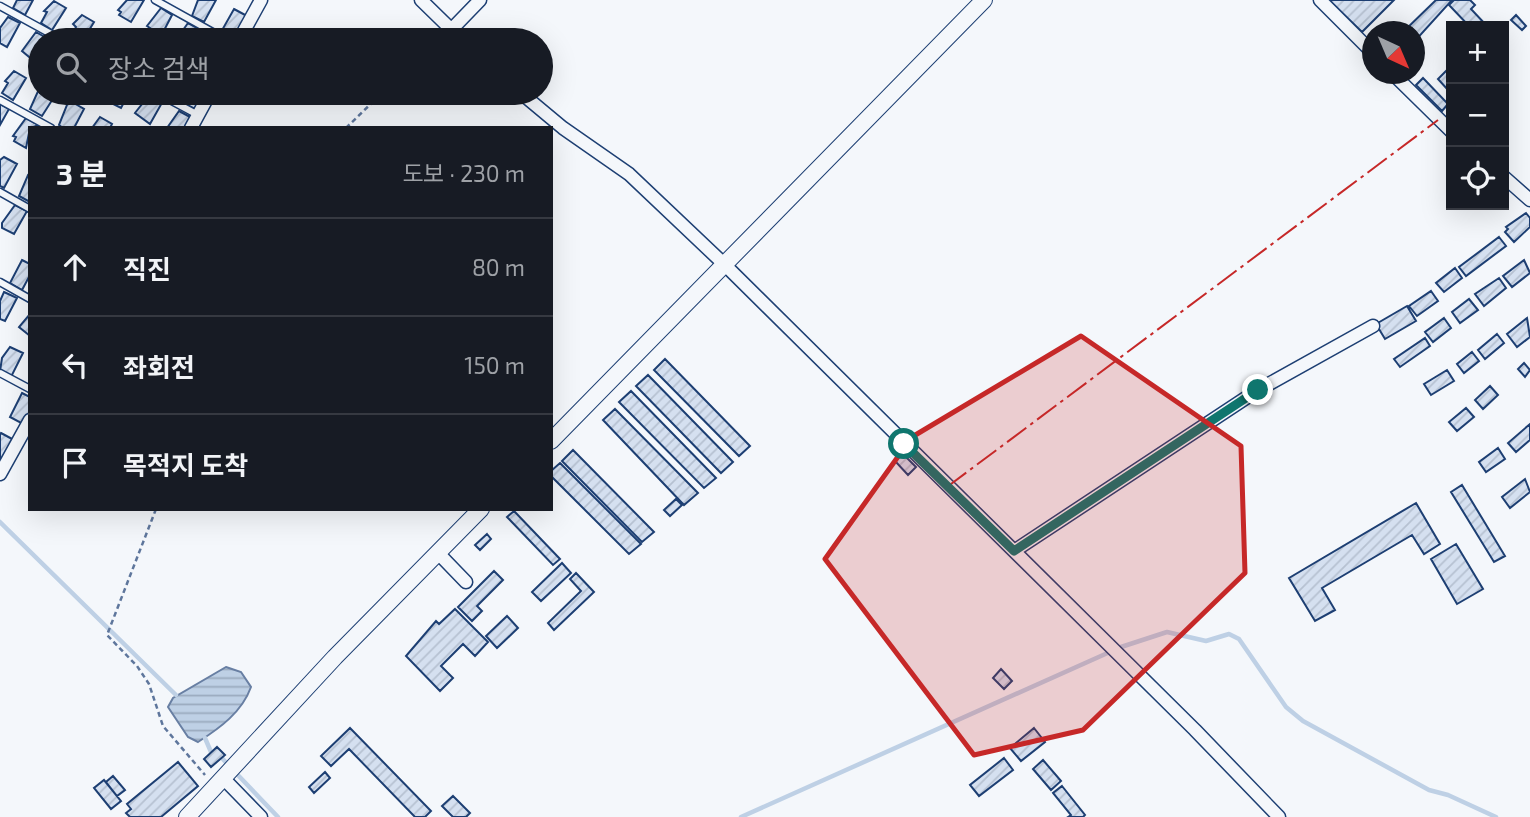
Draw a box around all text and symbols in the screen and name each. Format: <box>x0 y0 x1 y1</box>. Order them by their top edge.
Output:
north arrow <box>1362 21 1425 84</box>
map controls <box>1446 21 1509 210</box>
button: + <box>1446 21 1509 84</box>
search box <box>28 28 553 105</box>
icon: search <box>52 48 90 86</box>
text: 장소 검색 <box>108 52 209 83</box>
button: − <box>1446 84 1509 147</box>
button: locate <box>1446 147 1509 210</box>
text: 3 분 <box>56 155 107 191</box>
text: 도보 · 230 m <box>402 159 525 187</box>
icon: ahead <box>56 248 94 286</box>
text: 직진 <box>123 253 171 284</box>
text: 80 m <box>472 253 525 281</box>
icon: left <box>56 346 94 384</box>
text: 좌회전 <box>123 351 195 382</box>
text: 150 m <box>464 351 525 379</box>
route end <box>1242 374 1273 405</box>
route start <box>888 428 919 459</box>
icon: arrive <box>56 444 94 482</box>
text: 목적지 도착 <box>123 449 248 480</box>

